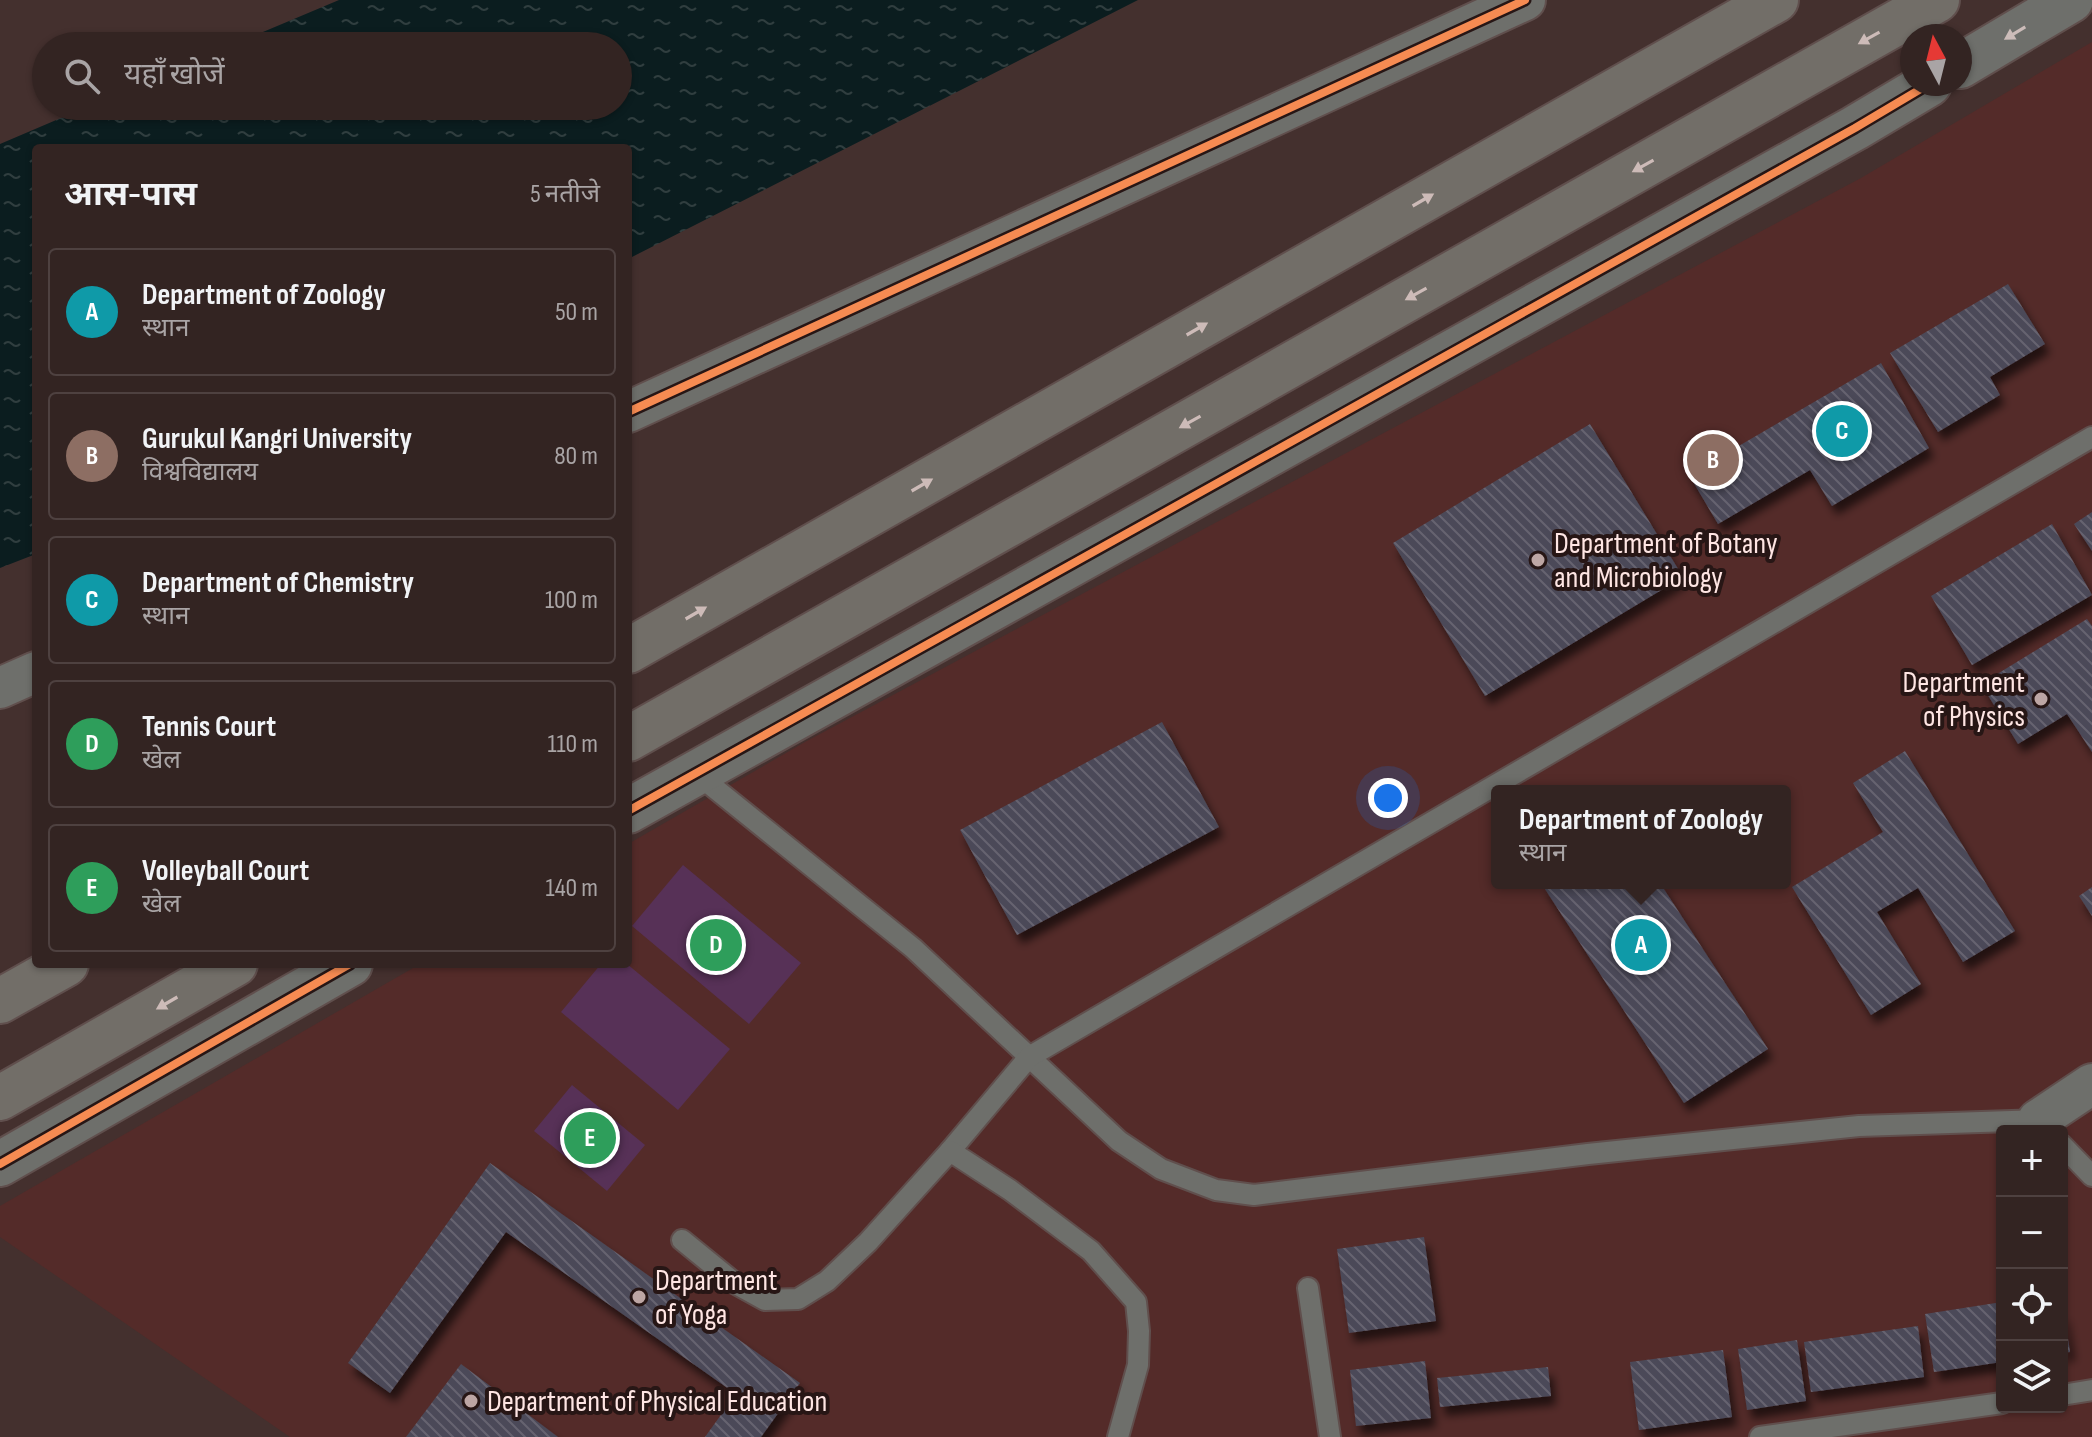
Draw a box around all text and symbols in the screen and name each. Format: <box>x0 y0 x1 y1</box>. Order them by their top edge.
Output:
north arrow <box>1900 24 1972 96</box>
one-way arrow <box>2004 26 2027 40</box>
one-way arrow <box>1858 31 1880 45</box>
search box <box>32 32 632 120</box>
icon: search <box>60 54 104 98</box>
text: यहाँ खोजें <box>124 57 224 93</box>
one-way arrow <box>1631 159 1654 173</box>
text: आस-पास <box>64 174 197 215</box>
text: 5 नतीजे <box>530 179 600 210</box>
one-way arrow <box>1412 194 1434 208</box>
text: Department of Zoology <box>142 277 386 313</box>
one-way arrow <box>1405 287 1427 301</box>
text: A <box>86 297 98 328</box>
text: 50 m <box>555 297 598 328</box>
text: स्थान <box>142 313 189 344</box>
one-way arrow <box>1186 322 1208 336</box>
pin: C <box>1816 401 1868 461</box>
one-way arrow <box>1178 415 1201 428</box>
text: Gurukul Kangri University <box>142 421 412 457</box>
pin: B <box>1687 430 1739 490</box>
text: B <box>86 441 98 472</box>
text: 80 m <box>554 441 598 472</box>
text: विश्वविद्यालय <box>142 457 258 488</box>
one-way arrow <box>911 478 933 492</box>
place label: Department of Botany and Microbiology <box>1554 526 1778 596</box>
marker: Department of Botany and Microbiology <box>1529 551 1547 569</box>
text: Department of Chemistry <box>142 565 414 601</box>
text: C <box>85 585 99 616</box>
text: 100 m <box>545 585 598 616</box>
text: स्थान <box>142 601 189 632</box>
one-way arrow <box>685 606 707 620</box>
place label: Department of Physics <box>1903 665 2025 735</box>
marker: Department of Physics <box>2032 690 2050 708</box>
text: Tennis Court <box>142 709 276 745</box>
text: D <box>85 729 99 760</box>
text: 110 m <box>547 729 598 760</box>
text: खेल <box>142 745 181 776</box>
your location <box>1368 778 1408 818</box>
popup <box>1491 785 1791 889</box>
text: Department of Zoology <box>1519 802 1763 838</box>
text: स्थान <box>1519 838 1566 869</box>
text: Volleyball Court <box>142 853 309 889</box>
text: E <box>86 873 98 904</box>
text: 140 m <box>546 873 598 904</box>
text: खेल <box>142 889 181 920</box>
pin: D <box>690 915 742 975</box>
pin: A <box>1615 915 1667 975</box>
one-way arrow <box>156 996 178 1010</box>
pin: E <box>564 1108 616 1168</box>
map controls <box>1996 1125 2068 1413</box>
button: + <box>1996 1125 2068 1197</box>
button: − <box>1996 1197 2068 1269</box>
place label: Department of Yoga <box>655 1263 777 1333</box>
button: locate <box>1996 1269 2068 1341</box>
marker: Department of Yoga <box>630 1288 648 1306</box>
button: layers <box>1996 1341 2068 1413</box>
place label: Department of Physical Education <box>487 1384 827 1420</box>
marker: Department of Physical Education <box>462 1392 480 1410</box>

